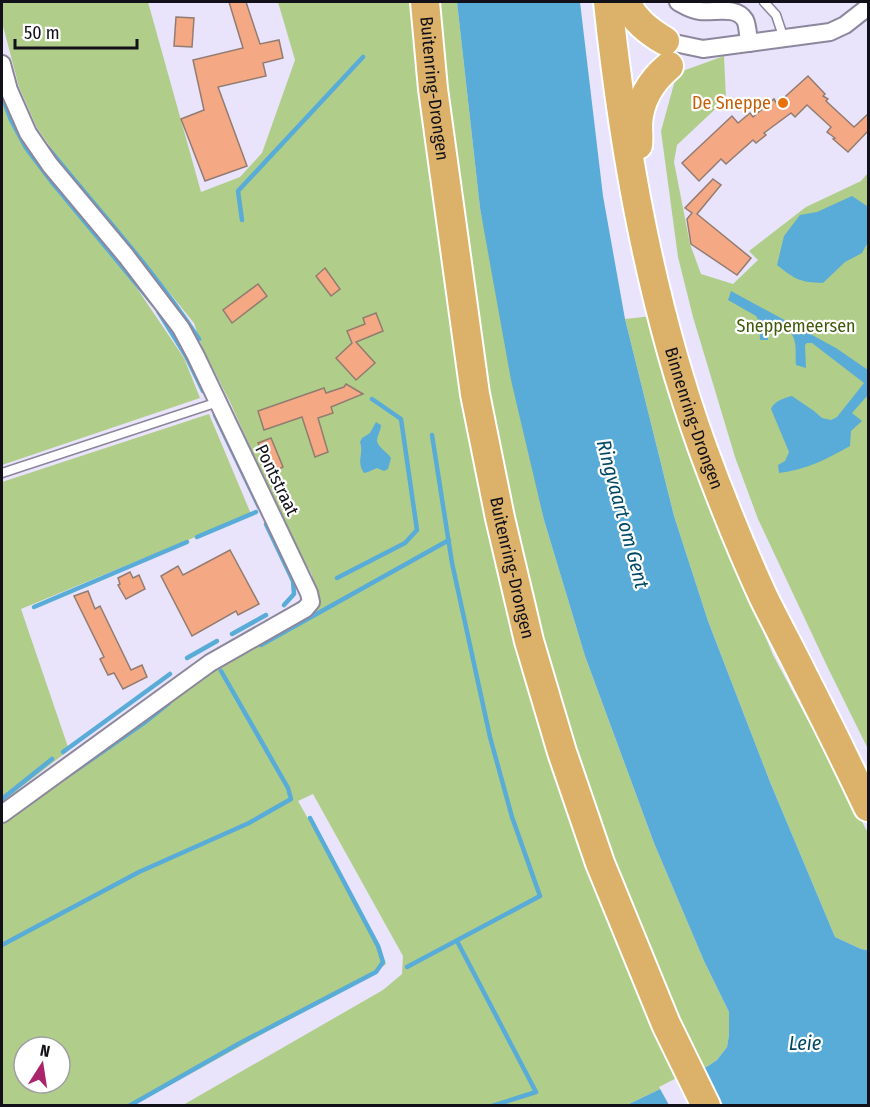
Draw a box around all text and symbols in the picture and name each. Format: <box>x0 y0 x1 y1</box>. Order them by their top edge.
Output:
scale bar <box>15 12 136 50</box>
street label: Buitenring-Drongen <box>415 15 454 162</box>
text: 50 m <box>24 22 60 44</box>
place label: De Sneppe <box>692 92 771 114</box>
marker: De Sneppe <box>776 96 790 110</box>
park label: Sneppemeersen <box>736 315 856 337</box>
street label: Binnenring-Drongen <box>660 345 728 492</box>
water label: Ringvaart om Gent <box>592 437 654 591</box>
street label: Pontstraat <box>250 441 304 519</box>
street label: Buitenring-Drongen <box>485 495 539 641</box>
water label: Leie <box>789 1031 822 1055</box>
north arrow <box>12 1035 72 1095</box>
text: N <box>38 1041 52 1061</box>

